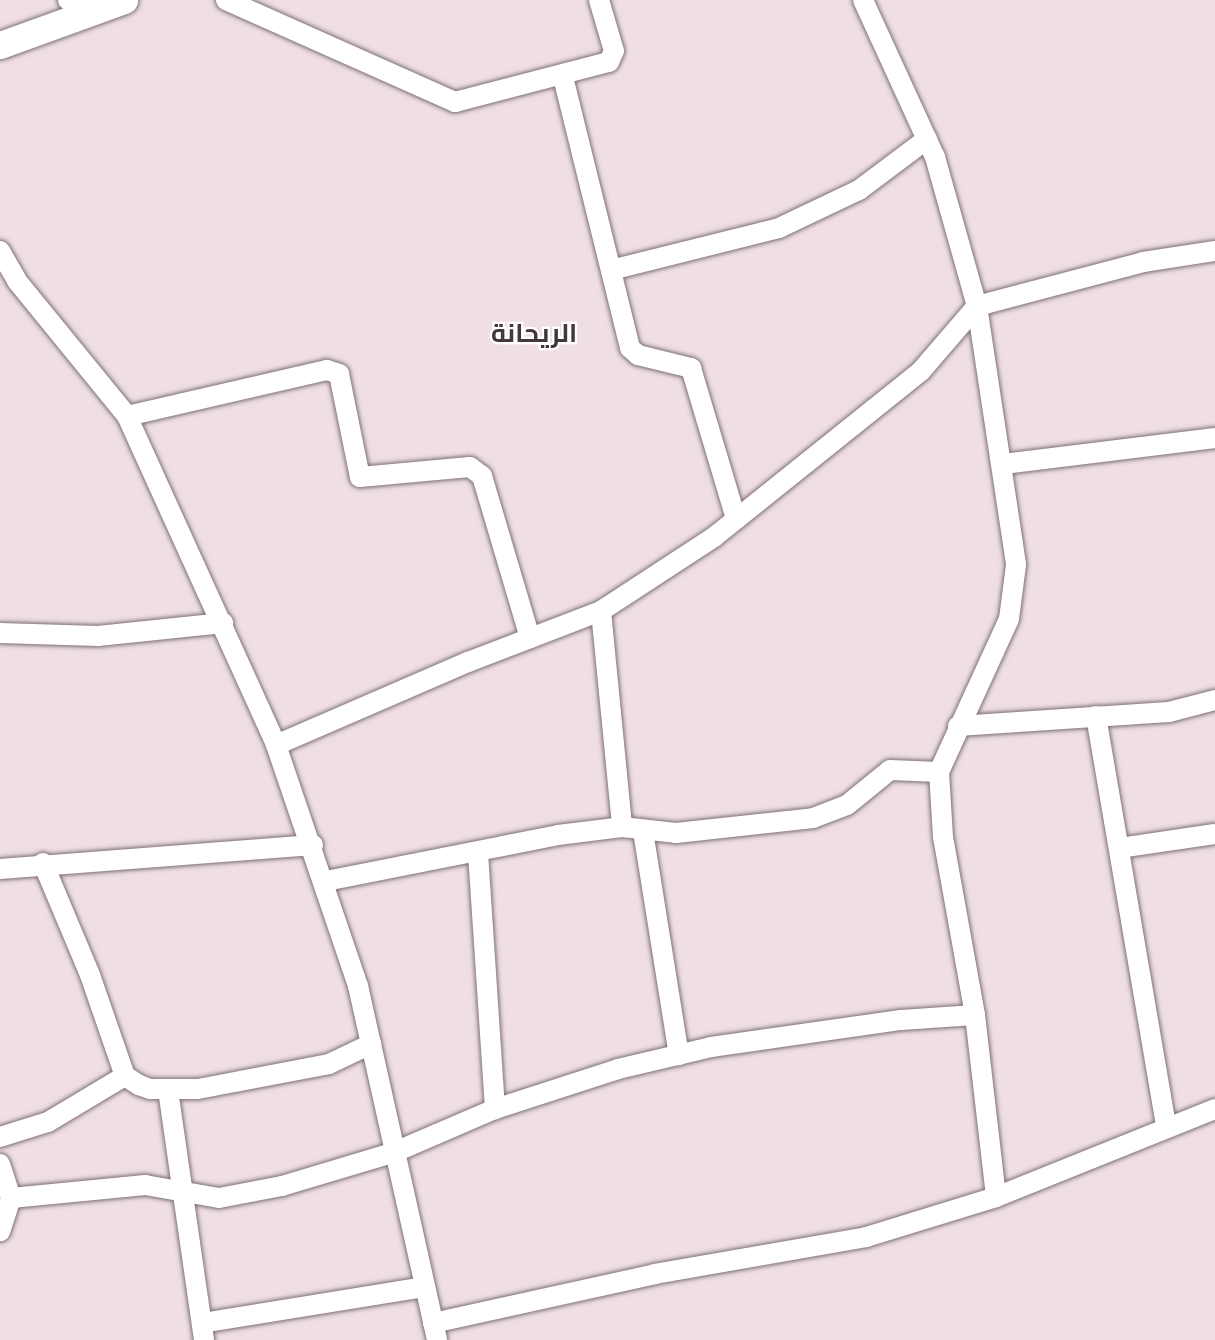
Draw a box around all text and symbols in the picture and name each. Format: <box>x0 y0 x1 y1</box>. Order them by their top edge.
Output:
district label: الريحانة <box>491 318 577 350</box>

